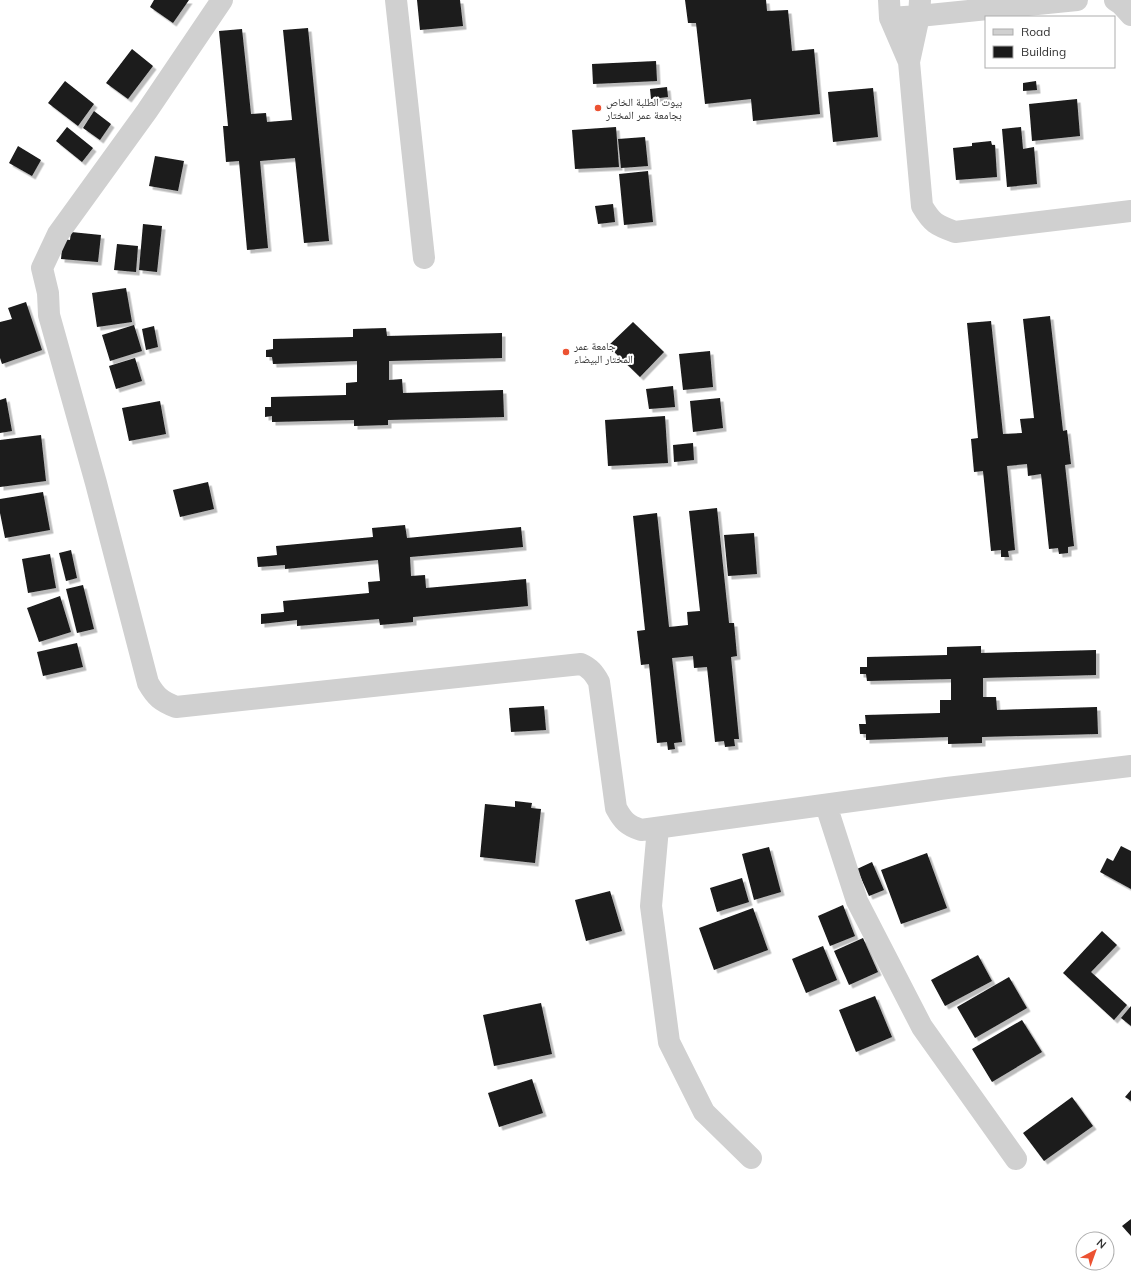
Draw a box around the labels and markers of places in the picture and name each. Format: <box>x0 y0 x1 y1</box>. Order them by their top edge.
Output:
place label: بيوت الطلبة الخاص بجامعة عمر المختار <box>605 95 682 122</box>
marker: بيوت الطلبة الخاص بجامعة عمر المختار <box>593 103 603 113</box>
place label: جامعة عمر المختار البيضاء <box>573 339 633 366</box>
marker: جامعة عمر المختار البيضاء <box>561 347 571 357</box>

